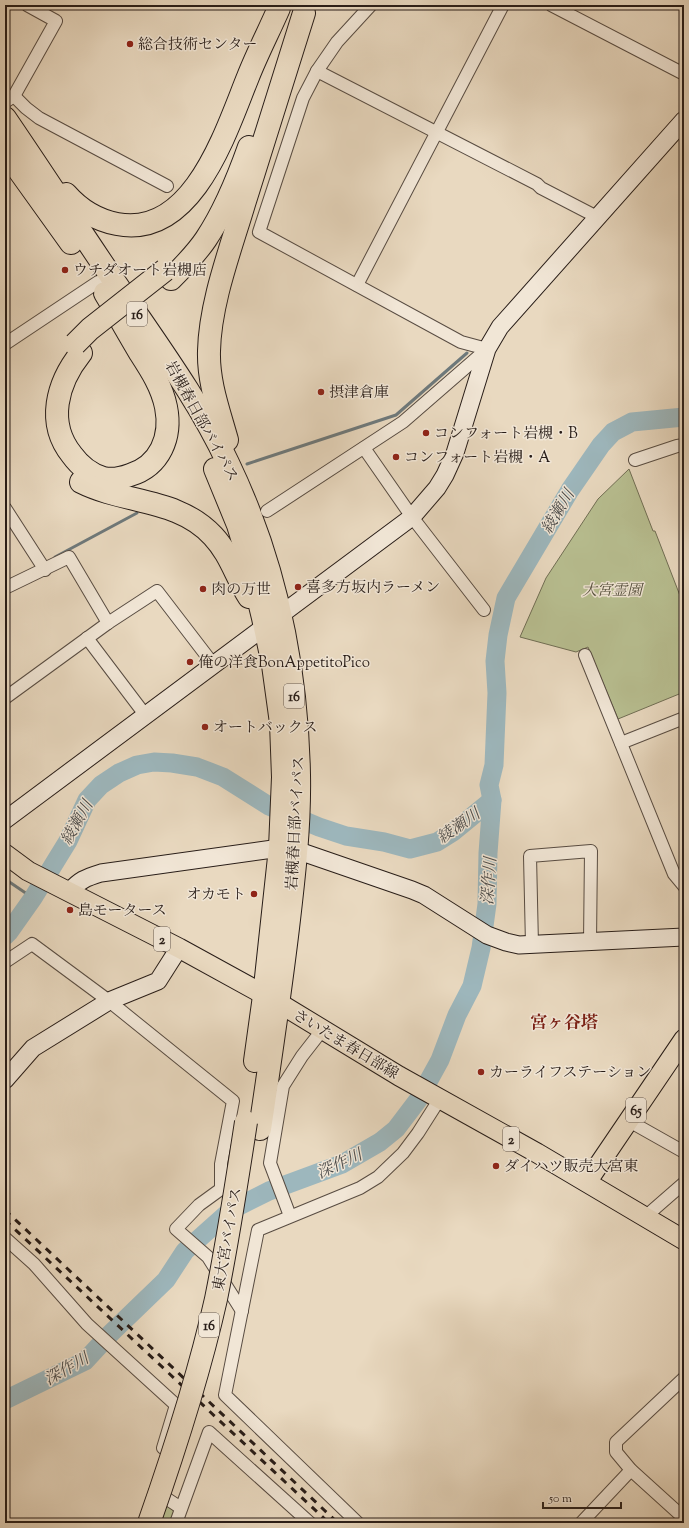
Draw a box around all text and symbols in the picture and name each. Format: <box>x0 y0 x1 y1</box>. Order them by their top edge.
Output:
place label: 総合技術センター <box>138 35 257 56</box>
marker: 総合技術センター <box>125 39 135 49</box>
place label: ウチダオート岩槻店 <box>73 261 207 282</box>
marker: ウチダオート岩槻店 <box>60 265 70 275</box>
road number: 16 <box>127 302 147 326</box>
street label: 岩槻春日部バイパス <box>159 358 243 486</box>
place label: 摂津倉庫 <box>329 383 389 404</box>
marker: 摂津倉庫 <box>316 387 326 397</box>
place label: コンフォート岩槻・B <box>434 424 578 445</box>
marker: コンフォート岩槻・B <box>421 428 431 438</box>
place label: コンフォート岩槻・A <box>404 448 550 469</box>
marker: コンフォート岩槻・A <box>391 452 401 462</box>
water label: 綾瀬川 <box>537 484 582 539</box>
place label: 喜多方坂内ラーメン <box>306 578 440 599</box>
place label: 肉の万世 <box>211 580 271 601</box>
park label: 大宮霊園 <box>582 581 645 602</box>
marker: 喜多方坂内ラーメン <box>293 582 303 592</box>
marker: 肉の万世 <box>198 584 208 594</box>
place label: 俺の洋食BonAppetitoPico <box>198 653 370 674</box>
marker: 俺の洋食BonAppetitoPico <box>185 657 195 667</box>
road number: 16 <box>284 684 304 708</box>
place label: オートバックス <box>213 718 318 739</box>
marker: オートバックス <box>200 722 210 732</box>
street label: 岩槻春日部バイパス <box>282 755 311 891</box>
water label: 綾瀬川 <box>56 795 101 850</box>
water label: 綾瀬川 <box>433 803 487 850</box>
water label: 深作川 <box>477 854 504 906</box>
place label: オカモト <box>186 885 246 906</box>
marker: オカモト <box>249 889 259 899</box>
place label: 島モータース <box>78 901 167 922</box>
marker: 島モータース <box>65 905 75 915</box>
road number: 2 <box>154 927 170 951</box>
street label: さいたま春日部線 <box>288 1005 402 1085</box>
district label: 宮ヶ谷塔 <box>530 1012 598 1036</box>
place label: カーライフステーション <box>489 1063 652 1084</box>
marker: カーライフステーション <box>476 1067 486 1077</box>
road number: 65 <box>626 1098 646 1122</box>
road number: 2 <box>503 1127 519 1151</box>
water label: 深作川 <box>313 1144 368 1186</box>
place label: ダイハツ販売大宮東 <box>504 1157 638 1178</box>
marker: ダイハツ販売大宮東 <box>491 1161 501 1171</box>
street label: 東大宮バイパス <box>209 1186 248 1293</box>
road number: 16 <box>199 1313 219 1337</box>
water label: 深作川 <box>41 1347 96 1392</box>
scale bar <box>543 1484 621 1510</box>
text: 50 m <box>548 1490 572 1508</box>

